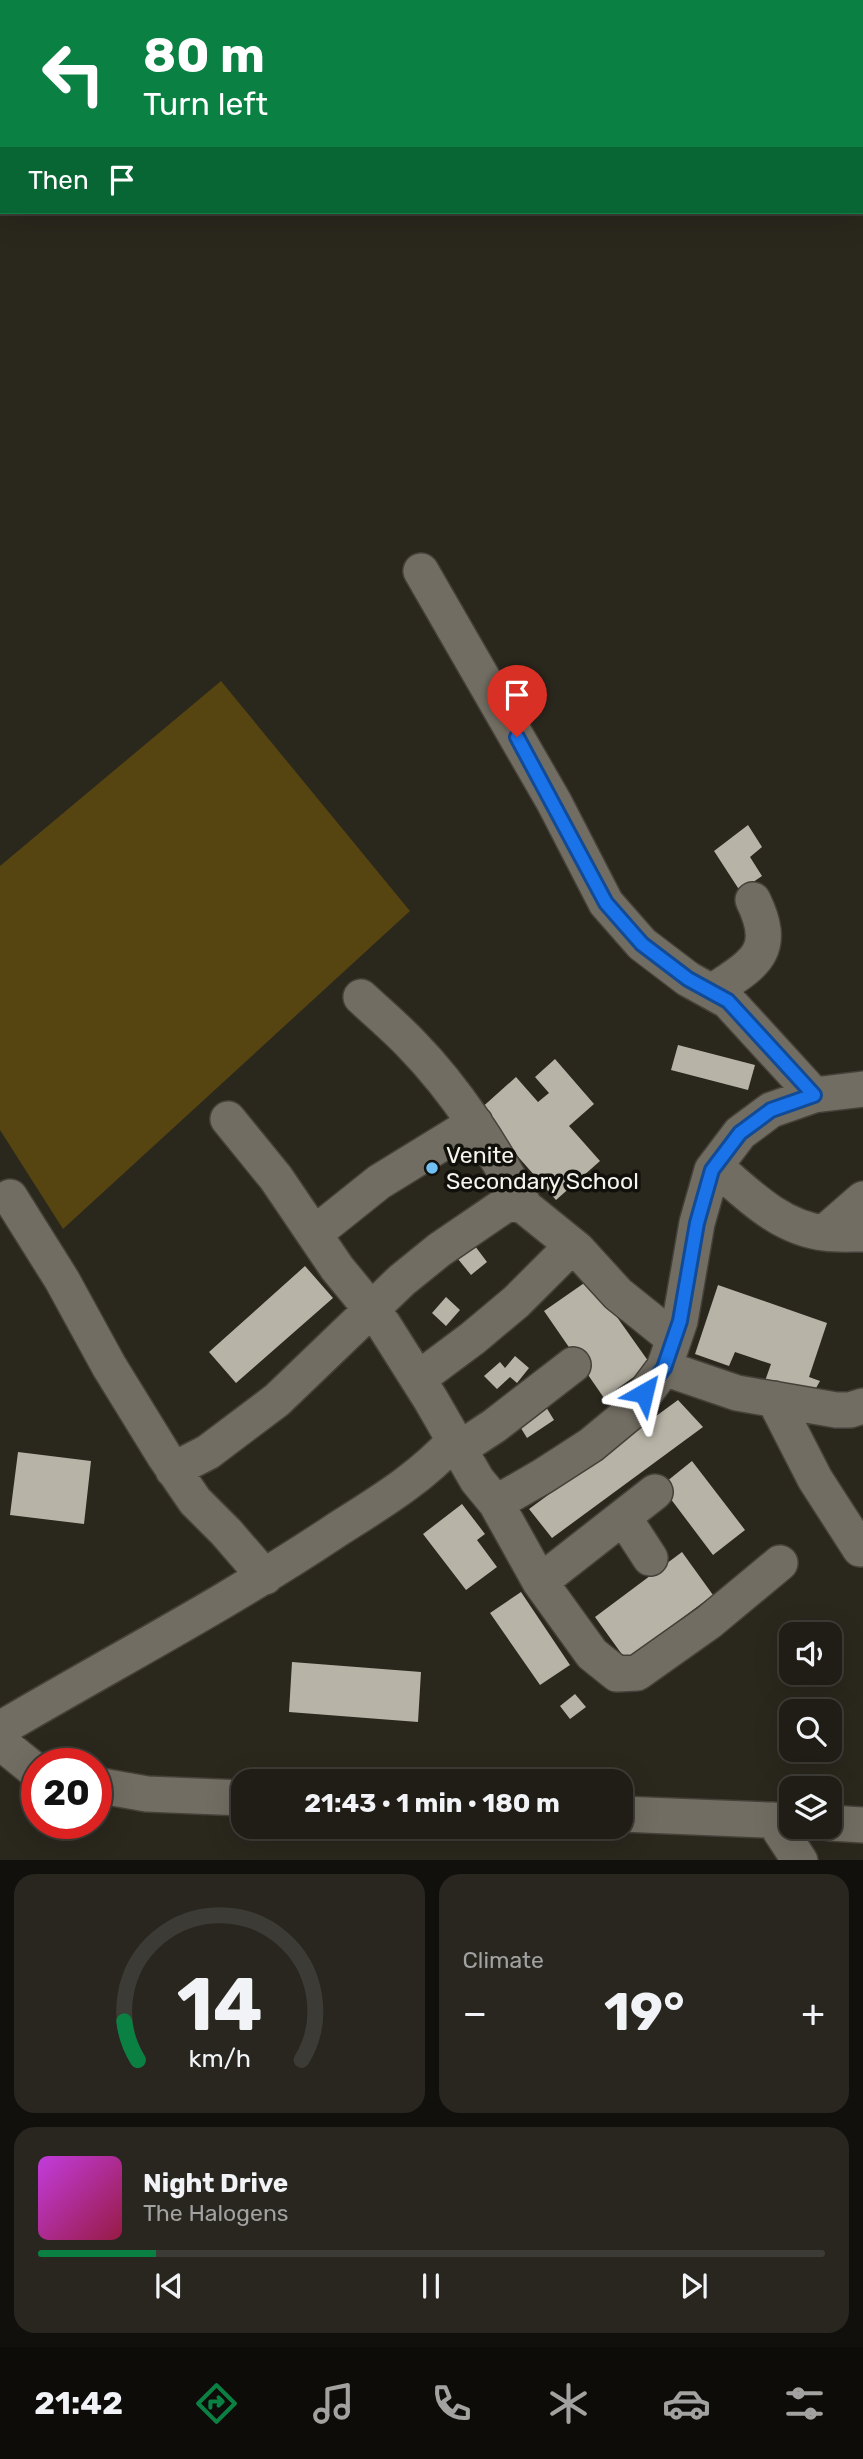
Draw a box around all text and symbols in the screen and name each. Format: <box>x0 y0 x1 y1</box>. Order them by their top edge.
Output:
text: 80 m <box>143 26 265 84</box>
icon: left <box>28 28 119 119</box>
text: Turn left <box>143 85 268 123</box>
icon: arrive <box>103 161 141 199</box>
text: Then <box>28 165 89 196</box>
pin <box>487 665 547 737</box>
icon: arrive <box>498 676 536 714</box>
place label: Venite Secondary School <box>446 1141 639 1195</box>
marker: Venite Secondary School <box>424 1160 440 1176</box>
position arrow <box>607 1356 681 1430</box>
map controls <box>779 1622 842 1839</box>
button: sound <box>779 1622 842 1685</box>
button: search <box>779 1699 842 1762</box>
speed limit sign: 20 <box>21 1748 112 1839</box>
button: layers <box>779 1776 842 1839</box>
text: 21:43 · 1 min · 180 m <box>304 1788 560 1819</box>
text: Climate <box>463 1946 544 1974</box>
text: 14 <box>176 1962 262 2048</box>
text: 19° <box>604 1981 685 2043</box>
text: − <box>463 1990 487 2036</box>
text: + <box>801 1990 825 2036</box>
text: km/h <box>188 2043 250 2072</box>
text: Night Drive <box>143 2168 288 2199</box>
text: The Halogens <box>143 2199 289 2227</box>
icon: previous <box>150 2267 188 2305</box>
icon: pause <box>412 2267 450 2305</box>
icon: next <box>675 2267 713 2305</box>
icon: directions <box>192 2379 241 2428</box>
icon: music <box>309 2379 358 2428</box>
icon: phone <box>427 2379 476 2428</box>
icon: climate <box>544 2379 593 2428</box>
icon: car <box>662 2379 711 2428</box>
icon: filters <box>780 2379 829 2428</box>
text: 21:42 <box>34 2384 123 2422</box>

